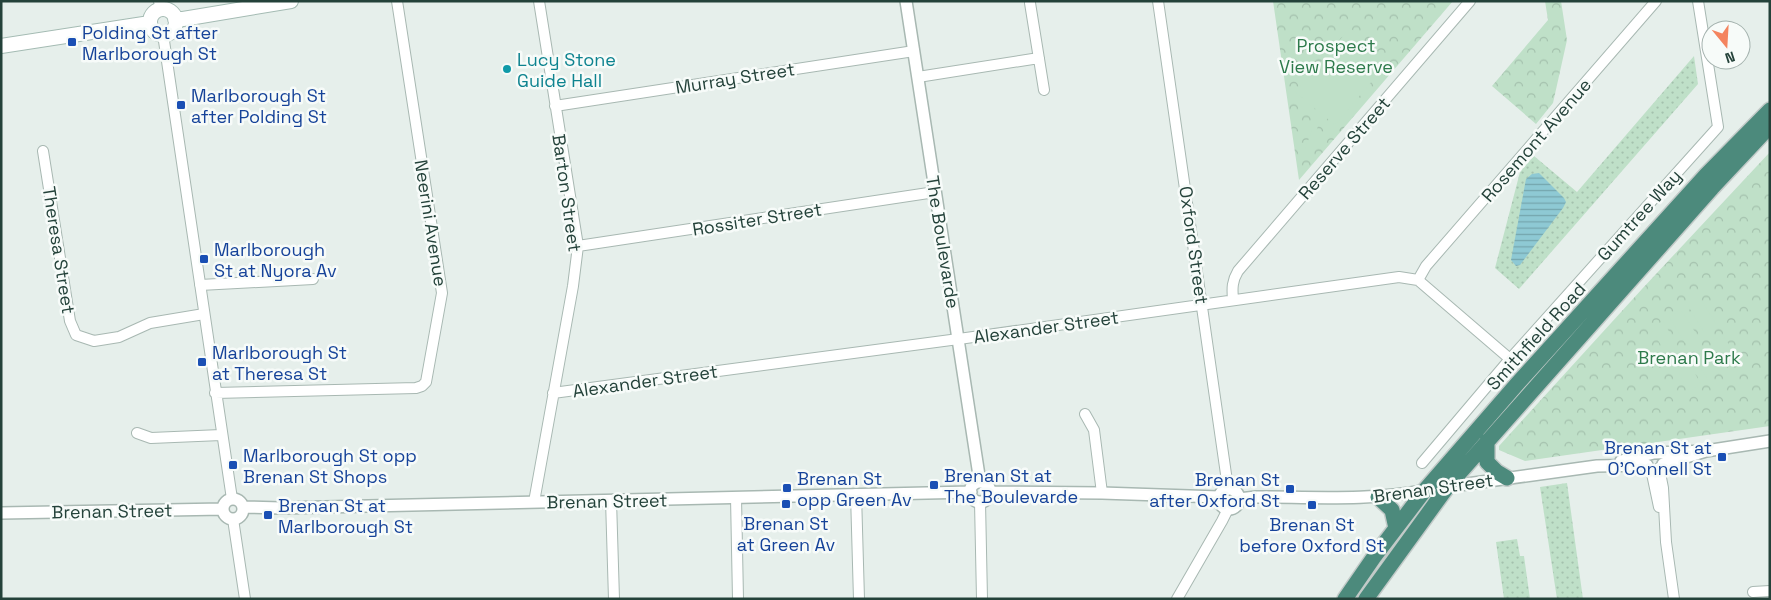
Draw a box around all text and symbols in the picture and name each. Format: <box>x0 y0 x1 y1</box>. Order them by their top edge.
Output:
north arrow <box>1701 20 1751 70</box>
place label: Polding St after Marlborough St <box>82 21 218 65</box>
park label: Prospect View Reserve <box>1279 34 1393 78</box>
marker: Polding St after Marlborough St <box>66 36 78 48</box>
text: N <box>1723 47 1737 67</box>
place label: Lucy Stone Guide Hall <box>517 48 616 92</box>
street label: Murray Street <box>674 57 796 99</box>
marker: Lucy Stone Guide Hall <box>501 63 513 75</box>
street label: Rosemont Avenue <box>1476 73 1596 207</box>
place label: Marlborough St after Polding St <box>191 84 327 128</box>
street label: Reserve Street <box>1293 92 1395 204</box>
marker: Marlborough St after Polding St <box>175 99 187 111</box>
street label: Barton Street <box>547 133 587 253</box>
street label: Neerini Avenue <box>410 158 452 288</box>
street label: Gumtree Way <box>1592 164 1686 266</box>
street label: The Boulevarde <box>921 174 965 310</box>
street label: Oxford Street <box>1174 184 1214 306</box>
street label: Theresa Street <box>38 185 80 315</box>
street label: Rossiter Street <box>691 197 823 241</box>
place label: Marlborough St at Nyora Av <box>214 238 337 282</box>
marker: Marlborough St at Nyora Av <box>198 253 210 265</box>
street label: Smithfield Road <box>1481 277 1591 395</box>
street label: Alexander Street <box>972 305 1120 349</box>
place label: Marlborough St at Theresa St <box>212 341 347 385</box>
park label: Brenan Park <box>1637 346 1741 369</box>
marker: Marlborough St at Theresa St <box>196 356 208 368</box>
street label: Alexander Street <box>571 359 719 403</box>
place label: Brenan St at O'Connell St <box>1604 436 1712 480</box>
place label: Marlborough St opp Brenan St Shops <box>243 444 417 488</box>
marker: Brenan St at O'Connell St <box>1716 451 1728 463</box>
marker: Marlborough St opp Brenan St Shops <box>227 459 239 471</box>
place label: Brenan St at The Boulevarde <box>944 464 1078 508</box>
place label: Brenan St opp Green Av <box>797 467 912 511</box>
place label: Brenan St after Oxford St <box>1149 468 1280 512</box>
street label: Brenan Street <box>1371 468 1495 508</box>
marker: Brenan St at The Boulevarde <box>928 479 940 491</box>
marker: Brenan St opp Green Av <box>781 482 793 494</box>
marker: Brenan St after Oxford St <box>1284 483 1296 495</box>
street label: Brenan Street <box>546 488 668 514</box>
place label: Brenan St at Marlborough St <box>278 494 413 538</box>
street label: Brenan Street <box>51 498 173 524</box>
marker: Brenan St at Green Av <box>780 498 792 510</box>
marker: Brenan St before Oxford St <box>1306 499 1318 511</box>
marker: Brenan St at Marlborough St <box>262 509 274 521</box>
place label: Brenan St at Green Av <box>737 512 836 556</box>
place label: Brenan St before Oxford St <box>1239 513 1385 557</box>

